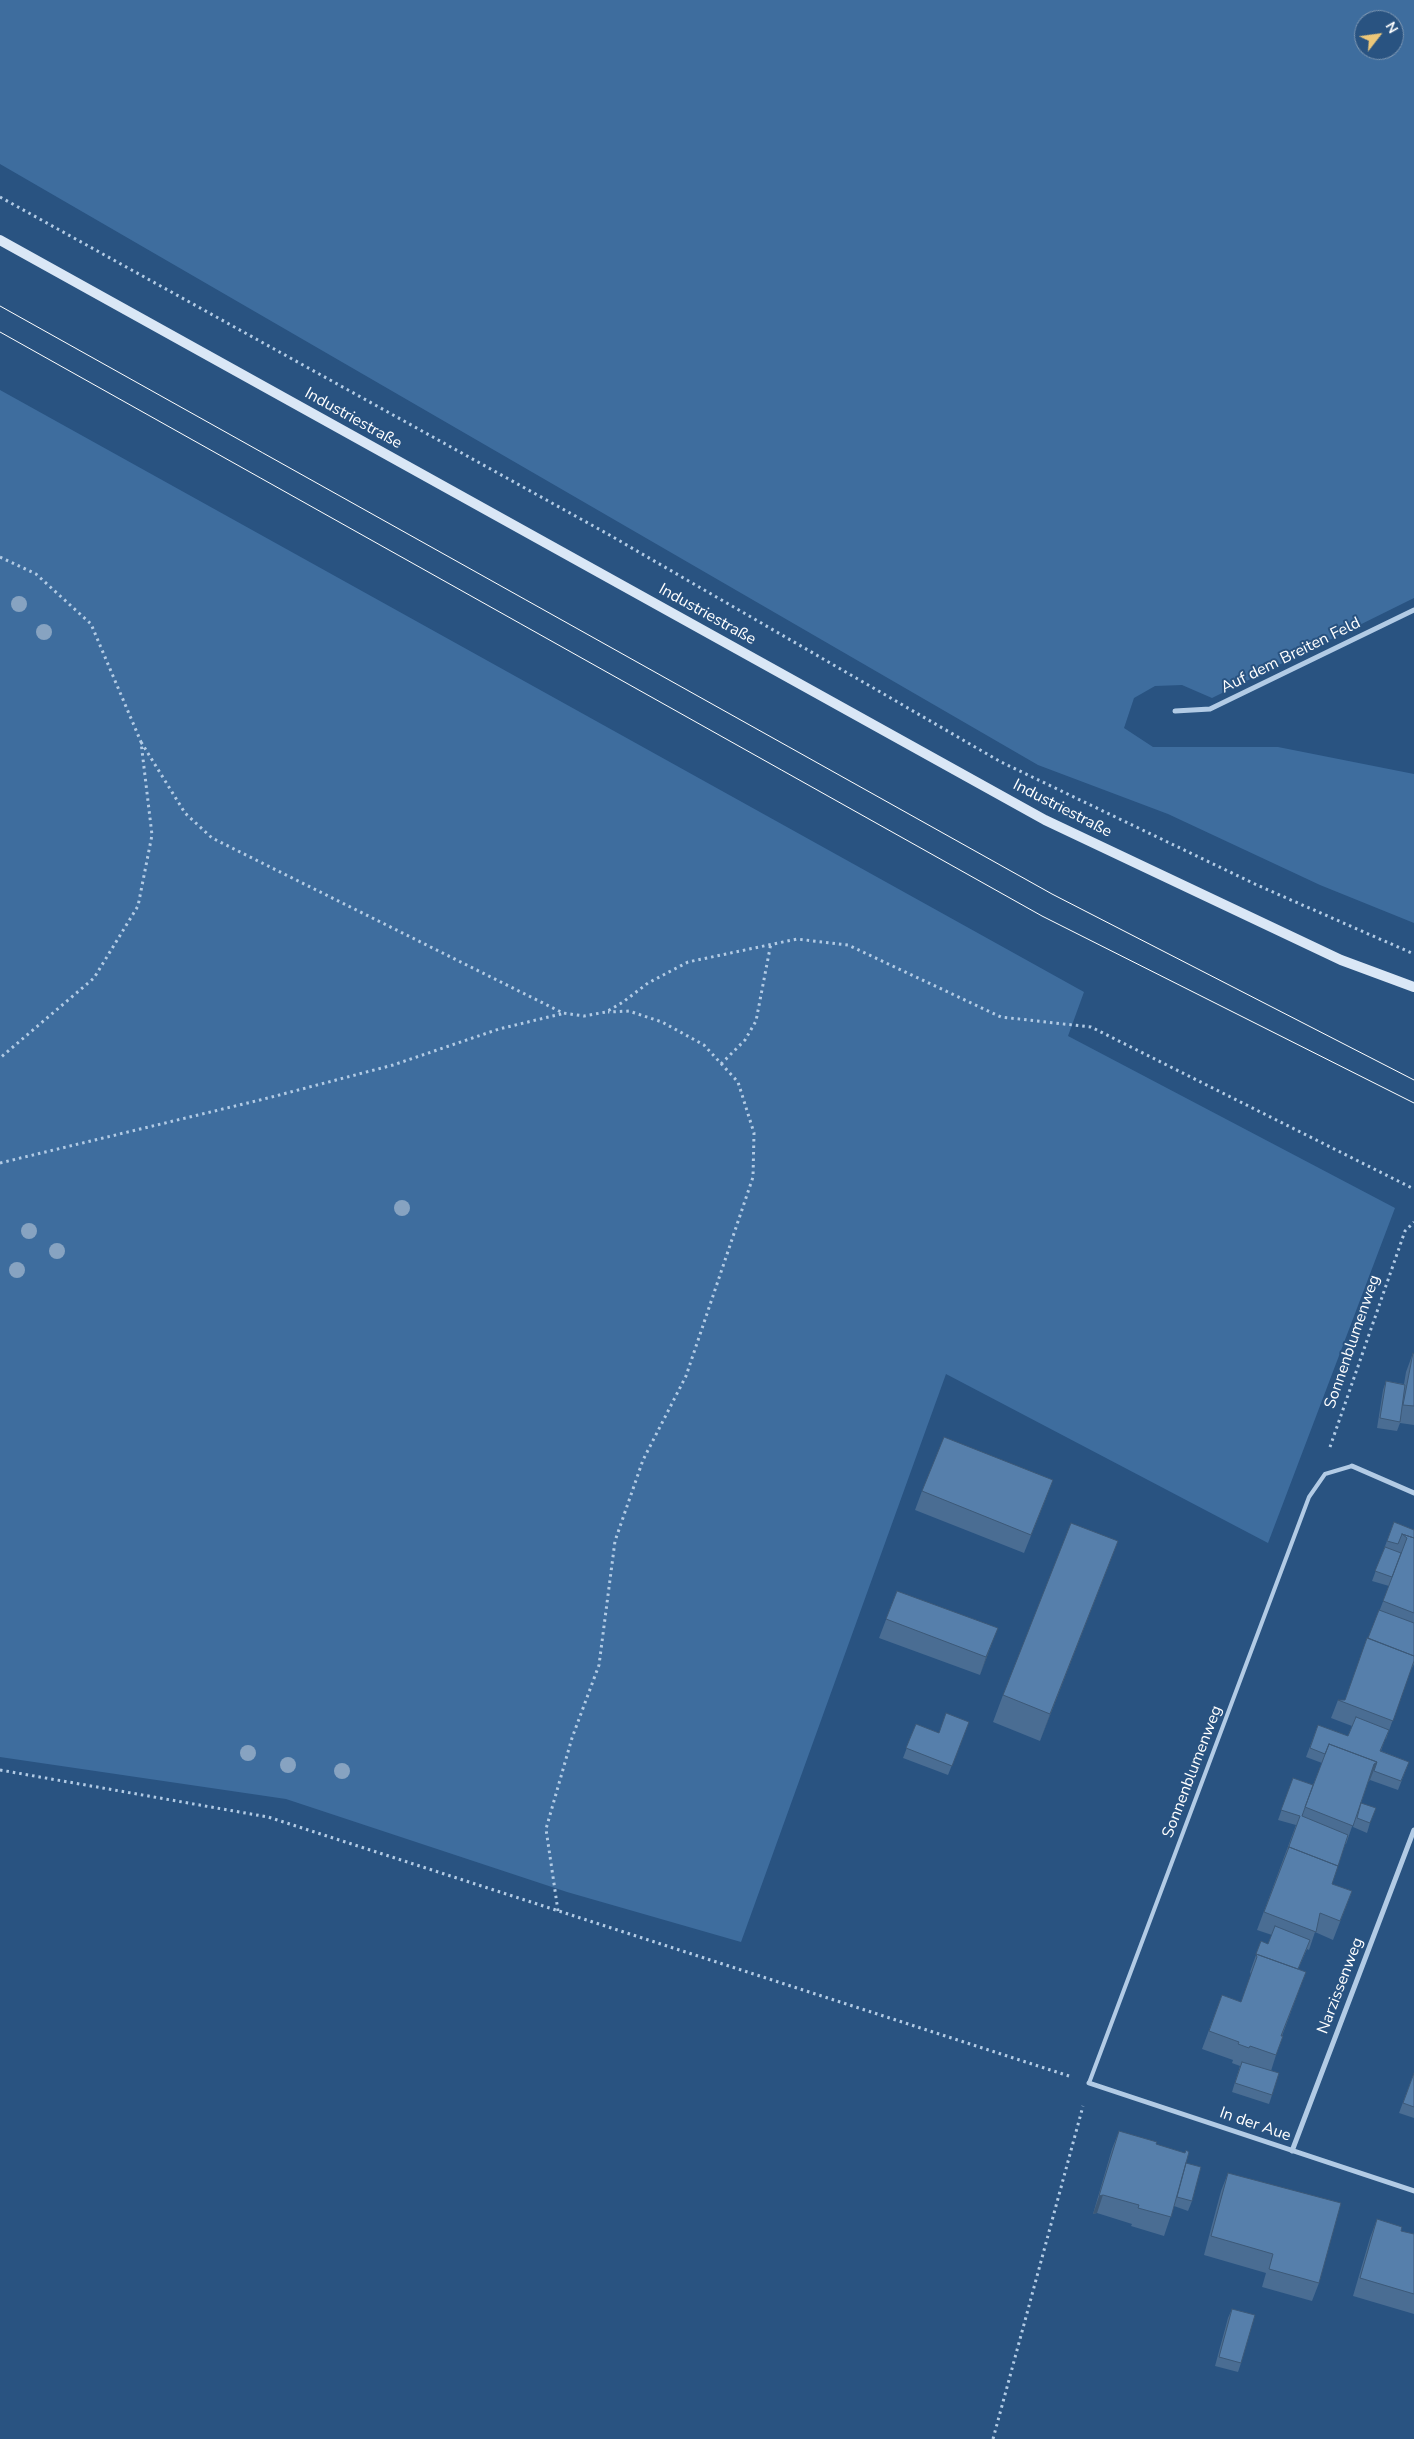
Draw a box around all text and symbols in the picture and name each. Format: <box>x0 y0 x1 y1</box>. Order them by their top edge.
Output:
north arrow <box>1354 10 1404 60</box>
text: N <box>1381 18 1402 37</box>
street label: Industriestraße <box>301 384 405 454</box>
street label: Industriestraße <box>655 580 759 650</box>
street label: Auf dem Breiten Feld <box>1218 614 1364 698</box>
street label: Industriestraße <box>1009 776 1115 842</box>
street label: Sonnenblumenweg <box>1321 1273 1385 1411</box>
street label: Sonnenblumenweg <box>1159 1703 1227 1841</box>
street label: Narzissenweg <box>1314 1935 1368 2037</box>
street label: In der Aue <box>1217 2104 1293 2146</box>

